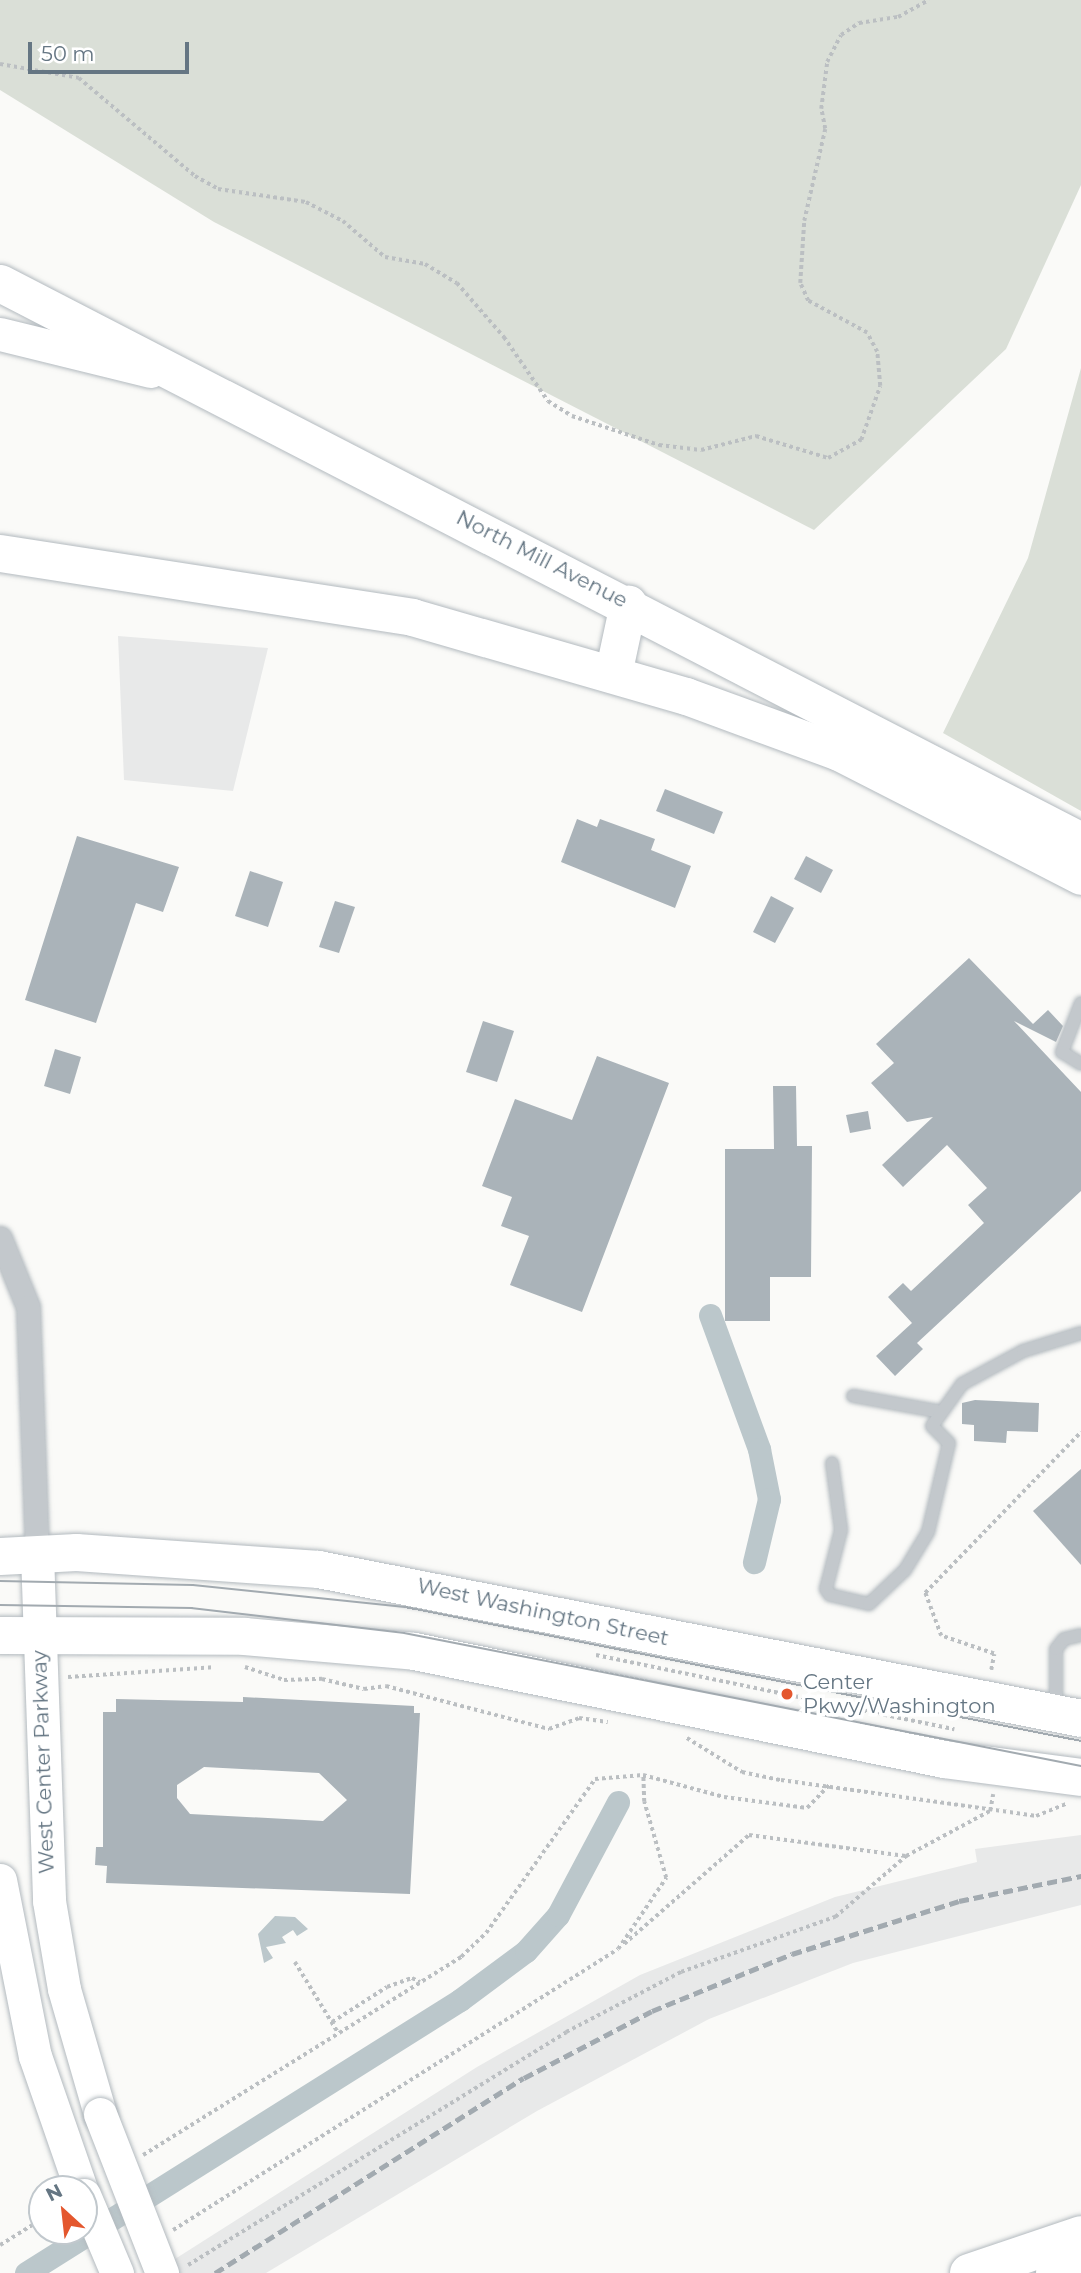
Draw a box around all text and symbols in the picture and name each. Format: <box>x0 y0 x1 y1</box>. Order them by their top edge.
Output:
scale bar <box>32 28 192 72</box>
text: 50 m <box>41 41 95 66</box>
street label: North Mill Avenue <box>452 505 632 613</box>
street label: West Washington Street <box>415 1573 671 1651</box>
street label: West Center Parkway <box>26 1650 60 1874</box>
place label: Center Pkwy/Washington <box>803 1669 996 1719</box>
marker: Center Pkwy/Washington <box>777 1684 797 1704</box>
north arrow <box>28 2175 98 2245</box>
text: N <box>42 2179 66 2206</box>

